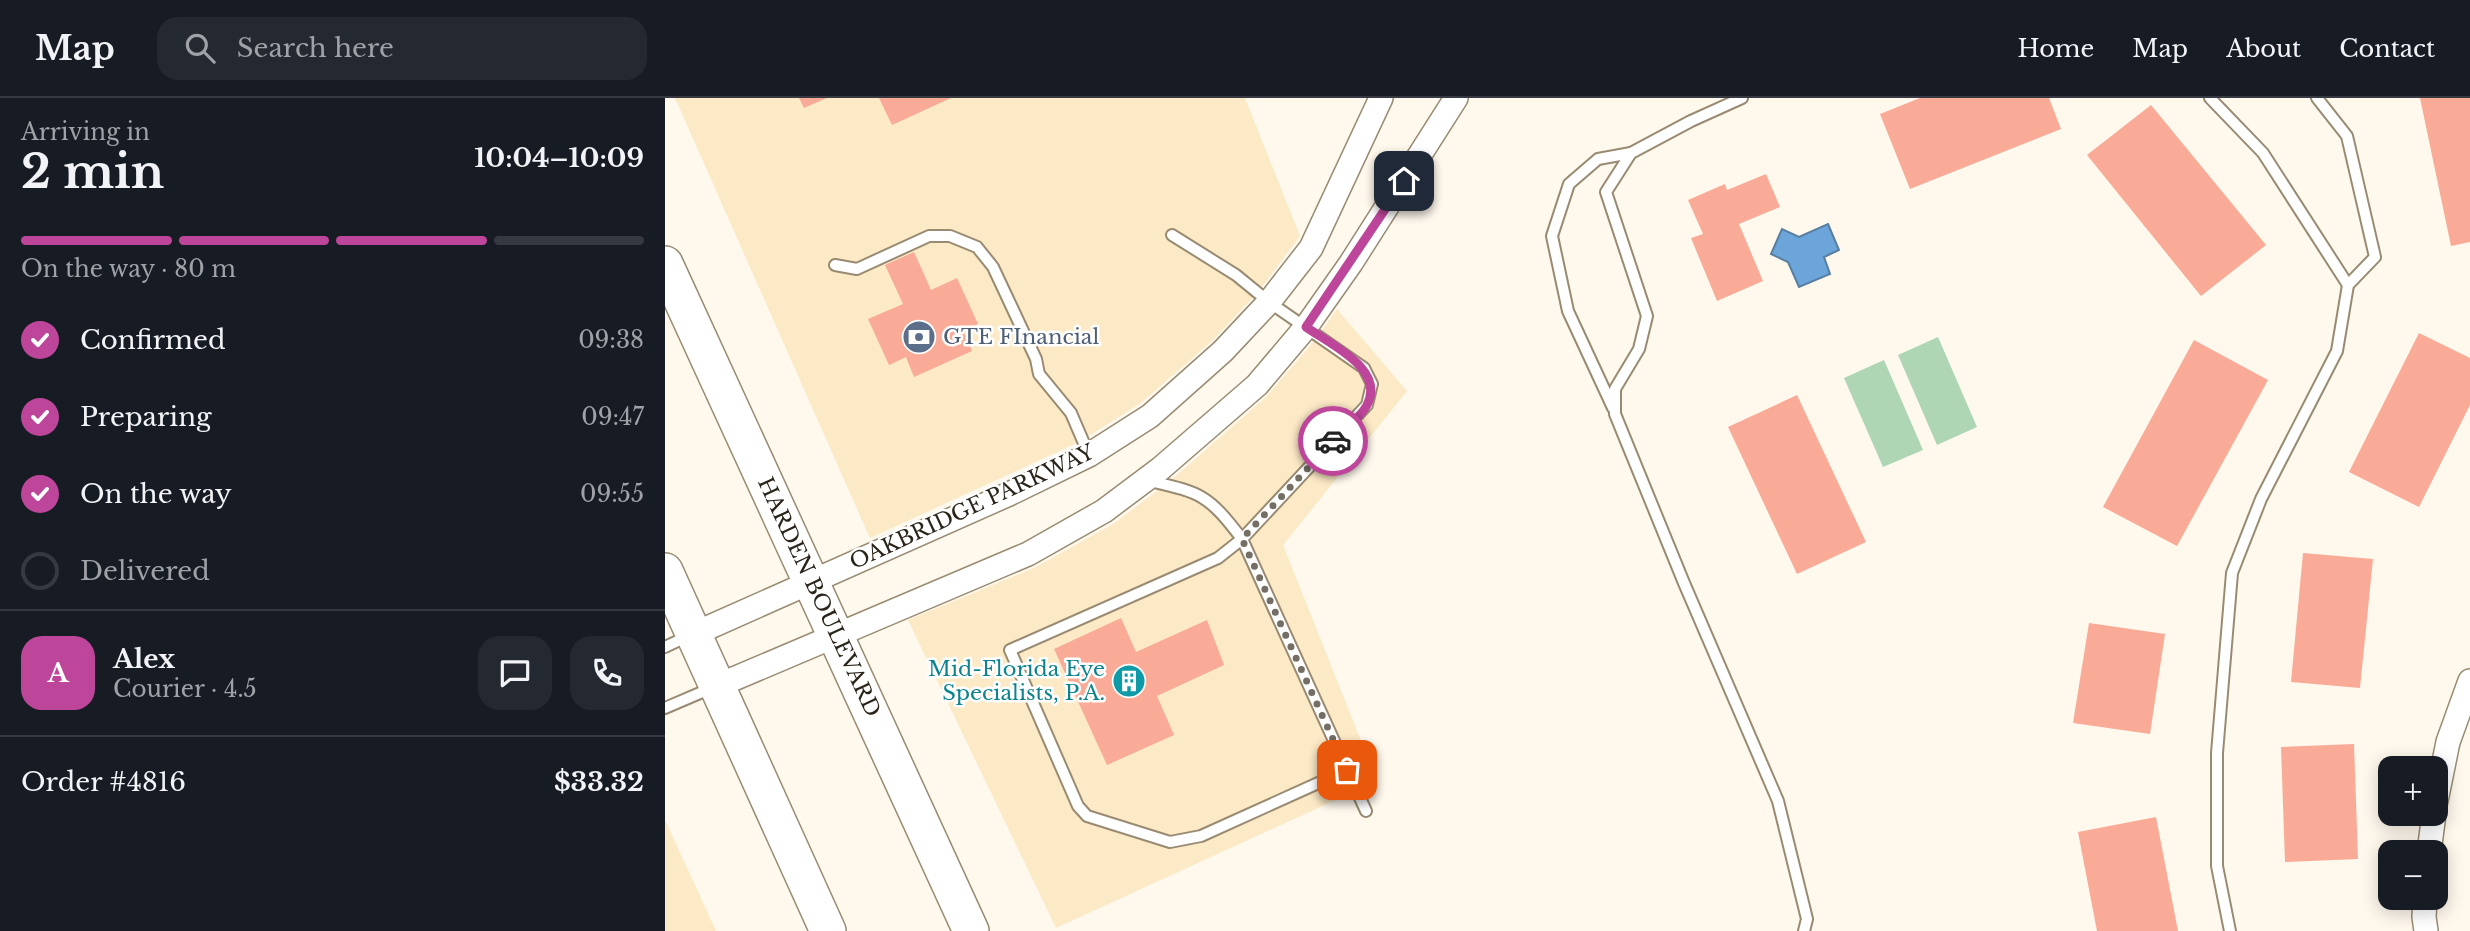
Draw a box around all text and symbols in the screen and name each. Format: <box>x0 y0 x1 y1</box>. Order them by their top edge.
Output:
search box <box>157 17 647 80</box>
text: Map <box>35 28 115 69</box>
icon: search <box>181 29 219 67</box>
text: Search here <box>237 32 394 64</box>
text: Home <box>2018 34 2094 63</box>
text: Map <box>2132 34 2188 63</box>
text: About <box>2226 34 2301 63</box>
text: Contact <box>2339 34 2435 63</box>
text: Arriving in <box>21 118 150 146</box>
text: 10:04–10:09 <box>474 142 644 174</box>
text: 2 min <box>21 143 164 200</box>
pin <box>1374 151 1434 211</box>
icon: home <box>1385 162 1423 200</box>
text: On the way · 80 m <box>21 255 236 283</box>
bank icon: GTE FInancial <box>900 318 938 356</box>
icon: check <box>21 321 59 359</box>
text: Confirmed <box>80 324 225 356</box>
place label: GTE FInancial <box>943 324 1099 350</box>
text: 09:38 <box>578 326 644 354</box>
icon: check <box>21 398 59 436</box>
text: Preparing <box>80 401 212 433</box>
text: 09:47 <box>581 403 644 431</box>
courier <box>1298 406 1368 476</box>
icon: car <box>1314 422 1352 460</box>
street label: OAKBRIDGE PARKWAY <box>846 439 1099 575</box>
street label: HARDEN BOULEVARD <box>752 473 886 721</box>
icon: check <box>21 475 59 513</box>
text: On the way <box>80 478 232 510</box>
text: 09:55 <box>580 480 644 508</box>
text: Delivered <box>80 555 210 587</box>
button: chat <box>478 636 552 710</box>
button: phone <box>570 636 644 710</box>
text: Alex <box>113 643 175 675</box>
place label: Mid-Florida Eye Specialists, P.A. <box>928 656 1105 706</box>
text: A <box>47 657 69 689</box>
building icon: Mid-Florida Eye Specialists, P.A. <box>1110 662 1148 700</box>
text: Courier · 4.5 <box>113 675 257 703</box>
pin <box>1317 740 1377 800</box>
icon: bag <box>1328 751 1366 789</box>
map controls <box>2378 756 2448 910</box>
button: + <box>2378 756 2448 826</box>
text: Order #4816 <box>21 766 186 798</box>
text: $33.32 <box>554 766 644 798</box>
button: − <box>2378 840 2448 910</box>

